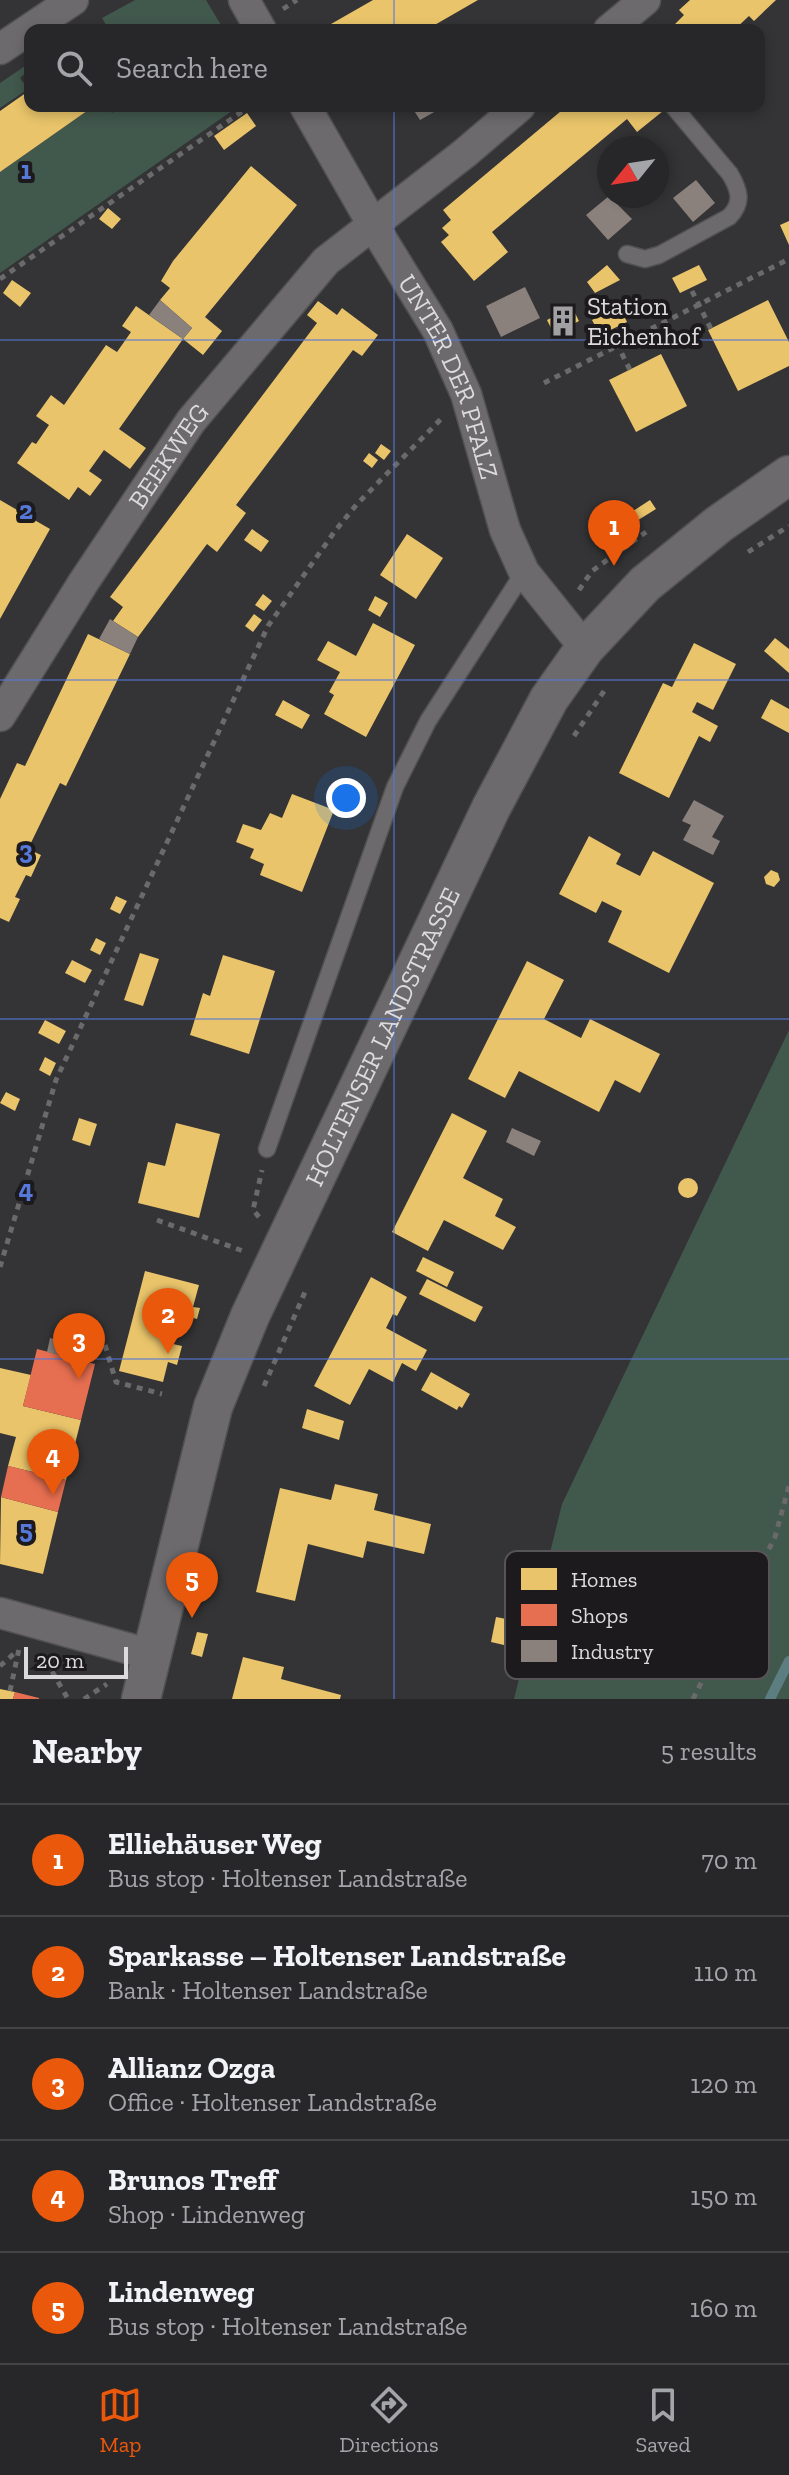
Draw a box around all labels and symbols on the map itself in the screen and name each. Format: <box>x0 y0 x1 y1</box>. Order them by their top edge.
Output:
north arrow <box>597 136 669 208</box>
text: 1 <box>21 154 32 186</box>
street label: UNTER DER PFALZ <box>391 268 506 483</box>
place label: Station Eichenhof <box>587 290 701 352</box>
building icon: Station Eichenhof <box>546 304 580 338</box>
street label: BEEKWEG <box>121 396 215 515</box>
text: 2 <box>19 494 33 526</box>
pin: 1 <box>588 500 640 566</box>
your location <box>326 778 366 818</box>
text: 3 <box>19 834 33 866</box>
street label: HOLTENSER LANDSTRASSE <box>298 882 467 1191</box>
text: 4 <box>19 1173 34 1205</box>
pin: 2 <box>142 1288 194 1354</box>
pin: 3 <box>53 1313 105 1379</box>
pin: 4 <box>27 1429 79 1495</box>
text: 5 <box>19 1513 33 1545</box>
legend <box>505 1551 769 1679</box>
pin: 5 <box>166 1552 218 1618</box>
text: Homes <box>571 1566 637 1593</box>
text: Shops <box>571 1602 628 1629</box>
text: Industry <box>571 1638 654 1665</box>
scale bar <box>24 1643 128 1679</box>

